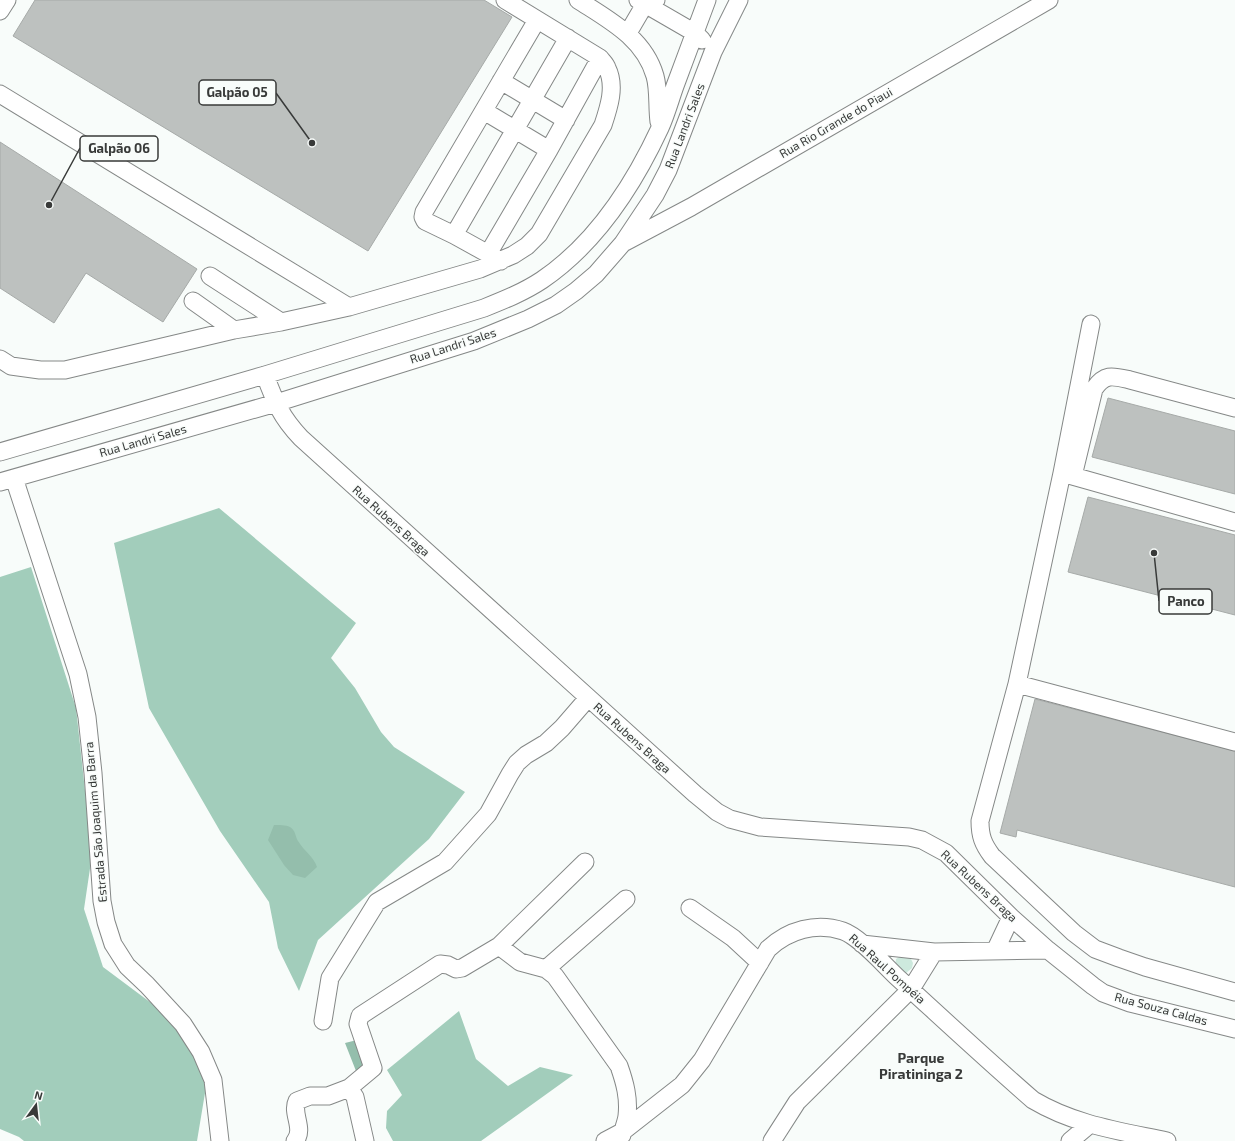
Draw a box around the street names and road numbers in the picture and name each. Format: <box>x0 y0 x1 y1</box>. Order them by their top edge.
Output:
street label: Rua Landri Sales <box>661 81 707 170</box>
street label: Rua Rio Grande do Piaui <box>777 84 895 160</box>
street label: Rua Landri Sales <box>408 324 498 366</box>
street label: Rua Landri Sales <box>98 421 188 459</box>
street label: Rua Rubens Braga <box>350 482 433 559</box>
street label: Rua Rubens Braga <box>591 699 674 776</box>
street label: Estrada São Joaquim da Barra <box>81 741 109 903</box>
street label: Rua Rubens Braga <box>939 846 1021 924</box>
street label: Rua Raul Pompéia <box>847 930 929 1006</box>
street label: Rua Souza Caldas <box>1113 989 1209 1027</box>

